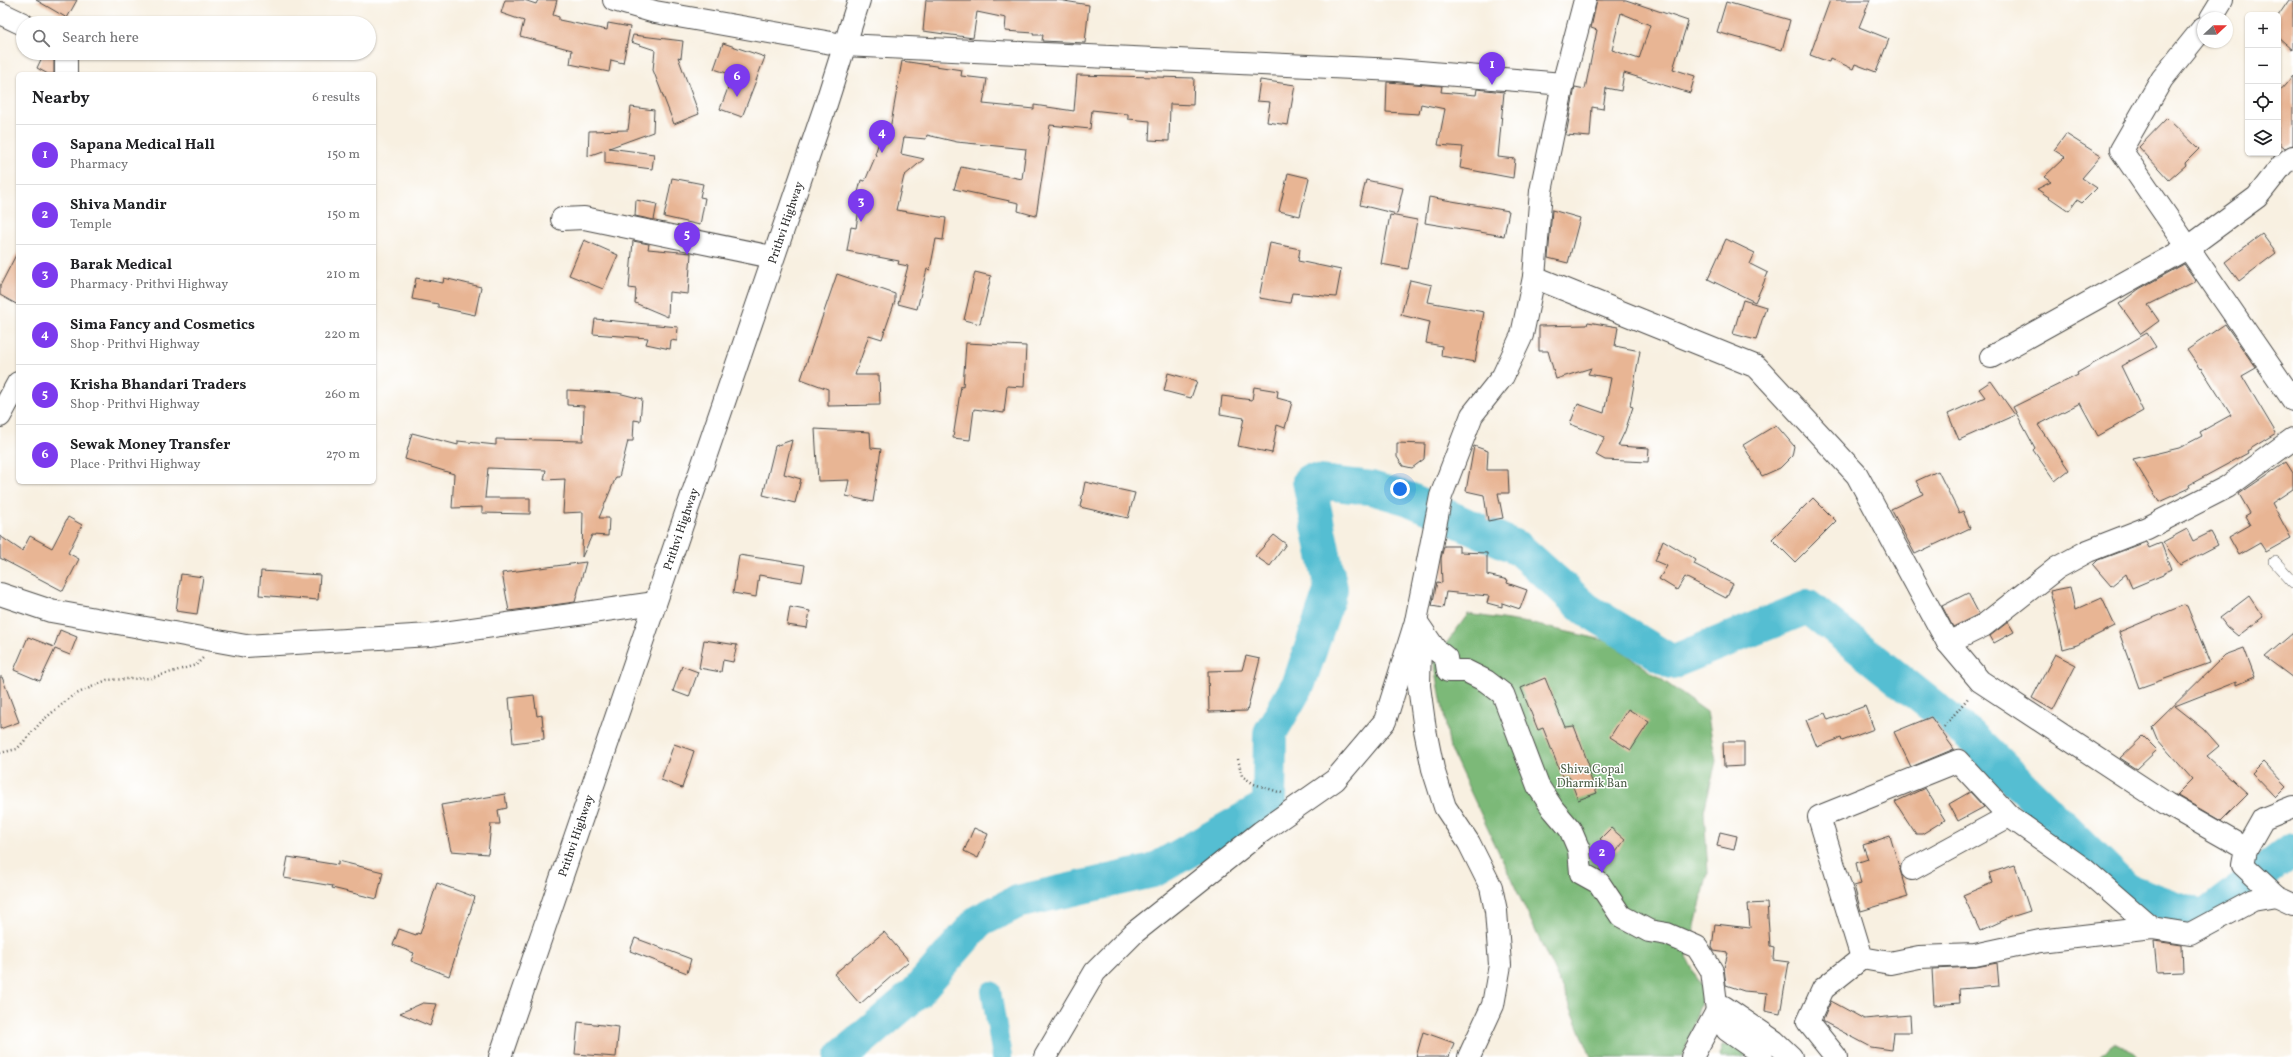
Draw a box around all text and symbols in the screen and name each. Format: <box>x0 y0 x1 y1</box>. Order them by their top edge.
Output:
north arrow <box>2197 12 2233 48</box>
map controls <box>2245 12 2281 156</box>
button: + <box>2245 12 2281 48</box>
search box <box>16 16 376 60</box>
icon: search <box>30 27 52 49</box>
text: Search here <box>62 28 139 49</box>
button: − <box>2245 48 2281 84</box>
pin: 1 <box>1479 52 1505 85</box>
pin: 6 <box>724 64 750 97</box>
button: locate <box>2245 84 2281 120</box>
text: Nearby <box>32 87 90 110</box>
text: 6 results <box>312 89 360 107</box>
pin: 4 <box>869 120 895 153</box>
button: layers <box>2245 120 2281 156</box>
text: Sapana Medical Hall <box>70 135 215 156</box>
text: 1 <box>42 146 48 164</box>
text: 150 m <box>327 146 360 164</box>
text: Pharmacy <box>70 156 128 174</box>
street label: Prithvi Highway <box>765 179 808 266</box>
pin: 3 <box>848 189 874 222</box>
text: Shiva Mandir <box>70 195 167 216</box>
text: 2 <box>42 206 48 224</box>
text: 150 m <box>327 206 360 224</box>
text: Temple <box>70 216 112 234</box>
pin: 5 <box>674 222 700 255</box>
text: Barak Medical <box>70 255 172 276</box>
text: 3 <box>42 266 48 284</box>
text: 210 m <box>326 266 360 284</box>
text: Pharmacy · Prithvi Highway <box>70 276 228 294</box>
text: Sima Fancy and Cosmetics <box>70 315 255 336</box>
text: 4 <box>41 326 49 344</box>
text: 220 m <box>324 326 360 344</box>
text: Shop · Prithvi Highway <box>70 336 200 354</box>
text: Krisha Bhandari Traders <box>70 375 246 396</box>
text: 5 <box>42 386 48 404</box>
text: 260 m <box>325 386 360 404</box>
text: Shop · Prithvi Highway <box>70 396 200 414</box>
text: Sewak Money Transfer <box>70 435 230 456</box>
text: 6 <box>41 446 49 464</box>
text: 270 m <box>326 446 360 464</box>
text: Place · Prithvi Highway <box>70 456 200 474</box>
your location <box>1390 479 1410 499</box>
street label: Prithvi Highway <box>660 486 703 573</box>
park label: Shiva Gopal Dharmik Ban <box>1557 762 1627 792</box>
street label: Prithvi Highway <box>555 792 598 879</box>
pin: 2 <box>1589 840 1615 873</box>

